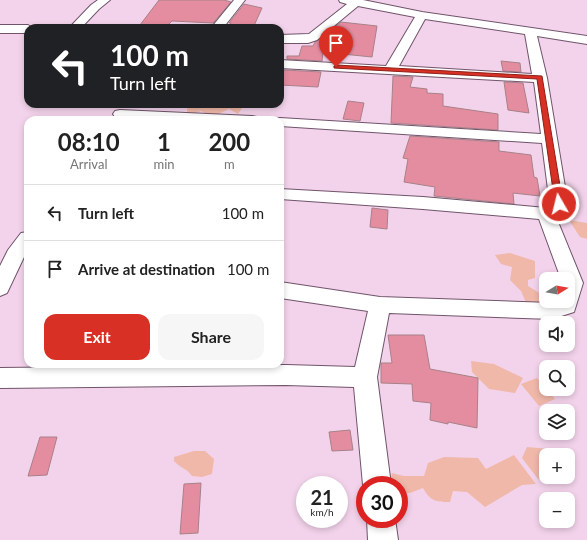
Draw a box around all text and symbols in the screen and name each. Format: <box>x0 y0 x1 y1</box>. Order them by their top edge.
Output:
pin <box>319 26 353 67</box>
icon: arrive <box>325 32 347 54</box>
text: 100 m <box>110 38 189 72</box>
icon: left <box>44 40 96 92</box>
text: Turn left <box>110 72 176 94</box>
text: 08:10 <box>58 127 120 156</box>
text: 1 <box>157 127 171 156</box>
text: 200 <box>208 127 250 156</box>
text: Arrival <box>70 156 107 172</box>
text: min <box>154 156 175 172</box>
text: m <box>224 156 235 172</box>
position arrow <box>538 183 580 225</box>
icon: left <box>44 202 66 224</box>
text: Turn left <box>78 204 134 222</box>
text: 100 m <box>222 204 264 222</box>
icon: arrive <box>44 258 66 280</box>
text: Arrive at destination <box>78 260 215 278</box>
text: 100 m <box>227 260 269 278</box>
north arrow <box>539 272 575 308</box>
map controls <box>539 272 575 528</box>
button: Exit <box>44 314 150 360</box>
button: Share <box>158 314 264 360</box>
button: sound <box>539 316 575 352</box>
button: search <box>539 360 575 396</box>
button: layers <box>539 404 575 440</box>
button: + <box>539 448 575 484</box>
speed limit sign: 30 <box>356 476 408 528</box>
text: 21 <box>310 485 334 509</box>
button: − <box>539 492 575 528</box>
text: km/h <box>310 506 334 518</box>

